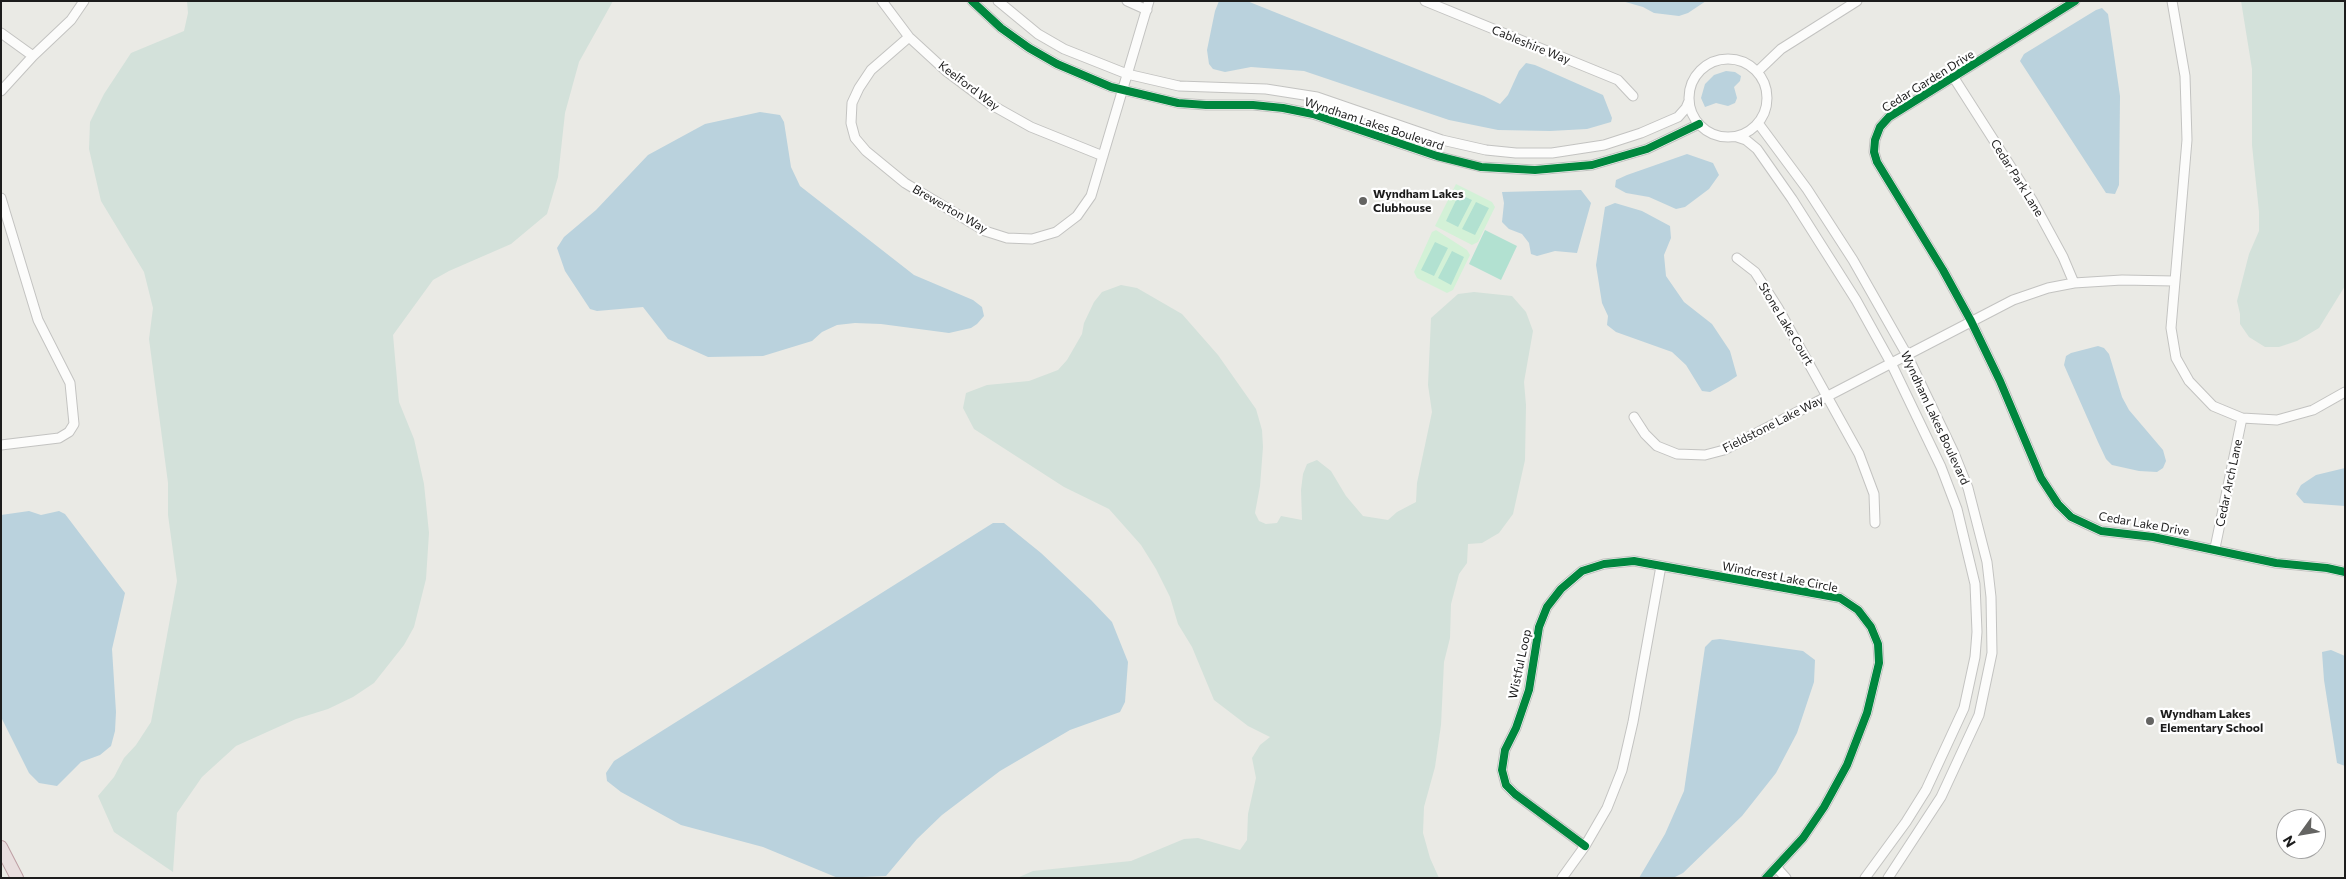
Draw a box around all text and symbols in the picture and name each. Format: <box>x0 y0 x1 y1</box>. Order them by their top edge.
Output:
street label: Cableshire Way <box>1490 23 1572 67</box>
street label: Cedar Garden Drive <box>1879 47 1977 115</box>
street label: Keelford Way <box>936 58 1002 114</box>
street label: Wyndham Lakes Boulevard <box>1302 95 1446 153</box>
street label: Cedar Park Lane <box>1987 137 2047 219</box>
street label: Brewerton Way <box>910 182 990 236</box>
place label: Wyndham Lakes Clubhouse <box>1373 187 1463 215</box>
marker: Wyndham Lakes Clubhouse <box>1357 195 1369 207</box>
street label: Stone Lake Court <box>1756 280 1816 368</box>
street label: Wyndham Lakes Boulevard <box>1898 349 1972 487</box>
street label: Fieldstone Lake Way <box>1720 392 1826 456</box>
street label: Cedar Arch Lane <box>2213 438 2245 528</box>
street label: Cedar Lake Drive <box>2098 509 2190 539</box>
street label: Windcrest Lake Circle <box>1721 559 1839 595</box>
street label: Wistful Loop <box>1506 628 1534 700</box>
place label: Wyndham Lakes Elementary School <box>2160 707 2263 735</box>
marker: Wyndham Lakes Elementary School <box>2144 715 2156 727</box>
north arrow <box>2276 809 2326 859</box>
text: N <box>2279 833 2299 851</box>

